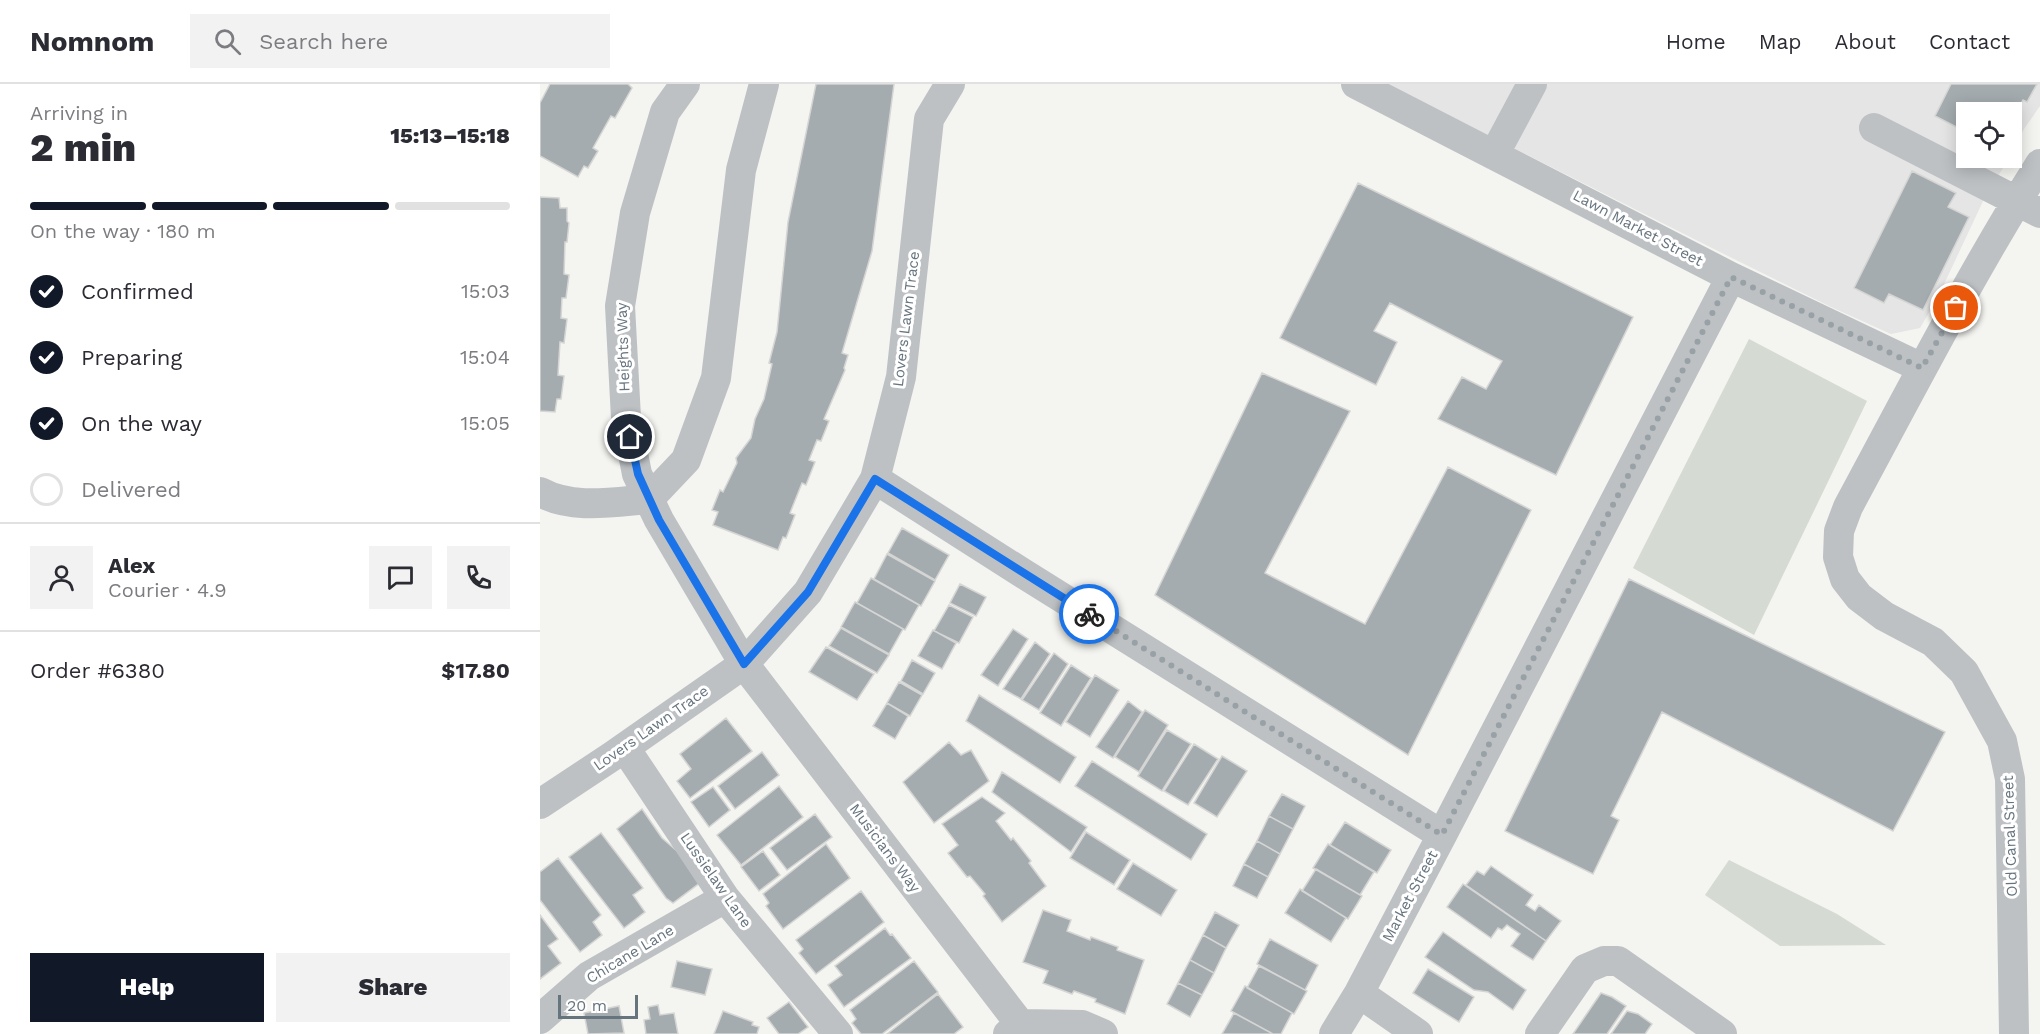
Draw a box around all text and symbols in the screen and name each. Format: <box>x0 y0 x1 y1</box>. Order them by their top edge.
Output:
search box <box>190 14 610 68</box>
text: Nomnom <box>30 25 154 58</box>
icon: search <box>211 25 244 58</box>
text: Search here <box>259 29 388 54</box>
text: Home <box>1666 29 1726 54</box>
text: Map <box>1759 29 1802 54</box>
text: About <box>1835 29 1896 54</box>
text: Contact <box>1929 29 2010 54</box>
text: Arriving in <box>30 101 128 125</box>
map controls <box>1956 102 2022 168</box>
button: locate <box>1956 102 2022 168</box>
text: 15:13–15:18 <box>390 123 510 148</box>
text: 2 min <box>30 125 136 170</box>
street label: Lawn Market Street <box>1570 186 1707 270</box>
text: On the way · 180 m <box>30 219 216 243</box>
street label: Lovers Lawn Trace <box>889 250 923 388</box>
icon: check <box>30 275 63 308</box>
text: Confirmed <box>81 279 194 304</box>
text: 15:03 <box>461 279 510 303</box>
pin <box>1930 282 1981 333</box>
icon: bag <box>1939 291 1972 324</box>
street label: Heights Way <box>612 302 634 392</box>
icon: check <box>30 341 63 374</box>
text: Preparing <box>81 345 182 370</box>
text: 15:04 <box>460 345 510 369</box>
icon: check <box>30 407 63 440</box>
text: On the way <box>81 411 202 436</box>
text: 15:05 <box>461 411 510 435</box>
pin <box>604 411 655 462</box>
icon: home <box>613 420 646 453</box>
text: Delivered <box>81 477 181 502</box>
button: person <box>30 546 93 609</box>
button: chat <box>369 546 432 609</box>
button: phone <box>447 546 510 609</box>
text: Alex <box>108 553 155 578</box>
text: Courier · 4.9 <box>108 578 227 602</box>
courier <box>1059 584 1119 644</box>
icon: bike <box>1073 598 1106 631</box>
text: Order #6380 <box>30 658 165 683</box>
text: $17.80 <box>441 658 510 683</box>
street label: Lovers Lawn Trace <box>590 682 712 774</box>
street label: Old Canal Street <box>1999 774 2021 897</box>
street label: Musicians Way <box>846 800 924 896</box>
street label: Lussielaw Lane <box>676 829 756 931</box>
street label: Market Street <box>1378 847 1442 945</box>
street label: Chicane Lane <box>583 921 677 987</box>
button: Help <box>30 953 264 1022</box>
button: Share <box>276 953 510 1022</box>
scale bar <box>558 992 638 1020</box>
text: 20 m <box>567 996 607 1015</box>

